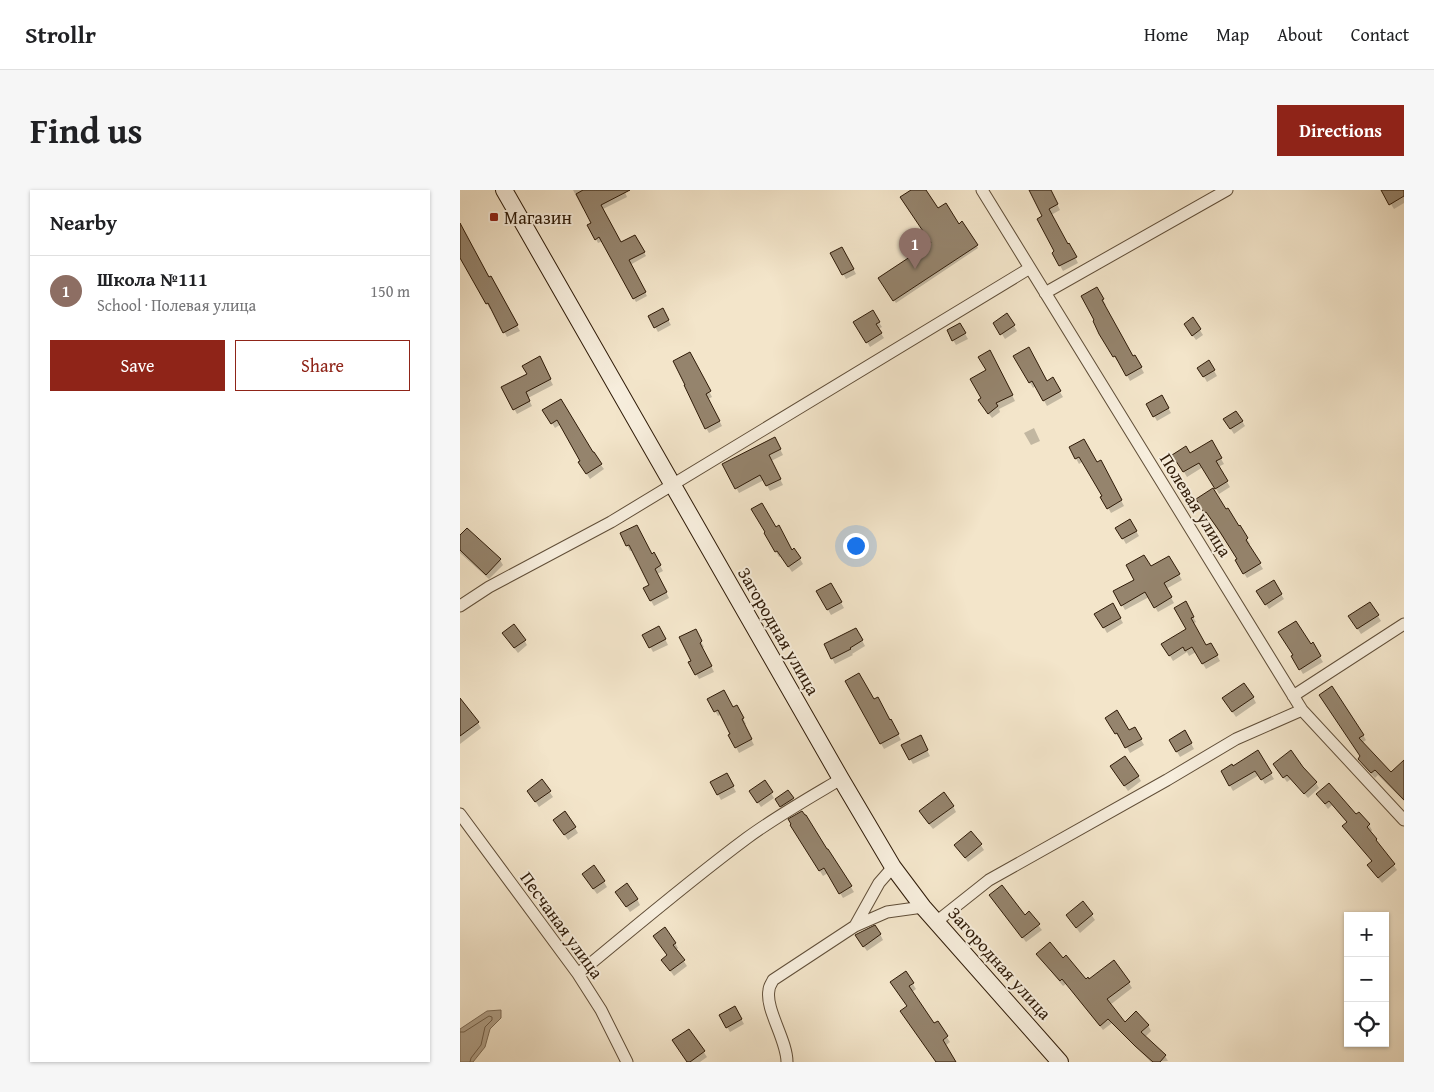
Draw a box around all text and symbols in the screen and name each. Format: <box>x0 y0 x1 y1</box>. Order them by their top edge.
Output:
text: Strollr <box>25 17 96 52</box>
text: Home <box>1144 21 1188 48</box>
text: Map <box>1216 21 1249 48</box>
text: About <box>1277 21 1323 48</box>
text: Contact <box>1351 21 1409 48</box>
text: Find us <box>30 105 143 156</box>
button: Directions <box>1277 105 1404 156</box>
place label: Магазин <box>504 204 572 231</box>
text: Nearby <box>50 207 117 238</box>
marker: Магазин <box>488 211 500 223</box>
pin: 1 <box>899 228 931 269</box>
text: Школа №111 <box>97 265 208 293</box>
text: 1 <box>62 279 70 303</box>
text: 150 m <box>370 279 410 303</box>
text: School · Полевая улица <box>97 293 256 317</box>
button: Save <box>50 340 225 391</box>
button: Share <box>235 340 410 391</box>
street label: Полевая улица <box>1153 448 1239 563</box>
your location <box>843 533 869 559</box>
street label: Загородная улица <box>731 562 827 700</box>
street label: Песчаная улица <box>514 866 610 985</box>
street label: Загородная улица <box>942 900 1059 1026</box>
map controls <box>1344 912 1389 1047</box>
button: + <box>1344 912 1389 957</box>
button: − <box>1344 957 1389 1002</box>
button: locate <box>1344 1002 1389 1047</box>

